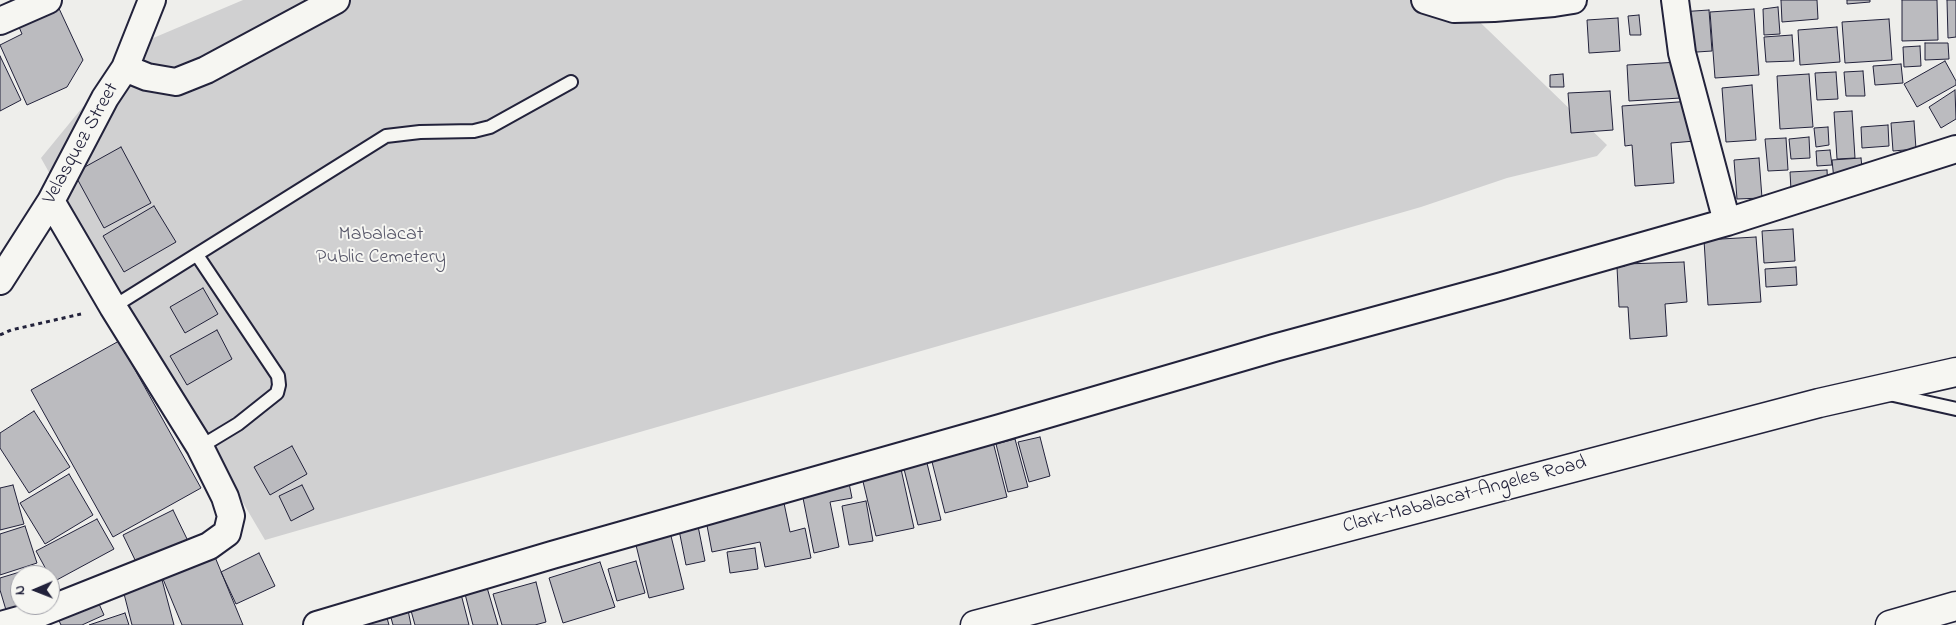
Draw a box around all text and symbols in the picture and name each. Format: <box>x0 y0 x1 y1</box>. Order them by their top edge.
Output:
street label: Velasquez Street <box>39 79 125 209</box>
park label: Mabalacat Public Cemetery <box>316 224 446 271</box>
street label: Clark-Mabalacat-Angeles Road <box>1341 452 1589 540</box>
north arrow <box>10 565 60 615</box>
text: N <box>10 585 31 595</box>

